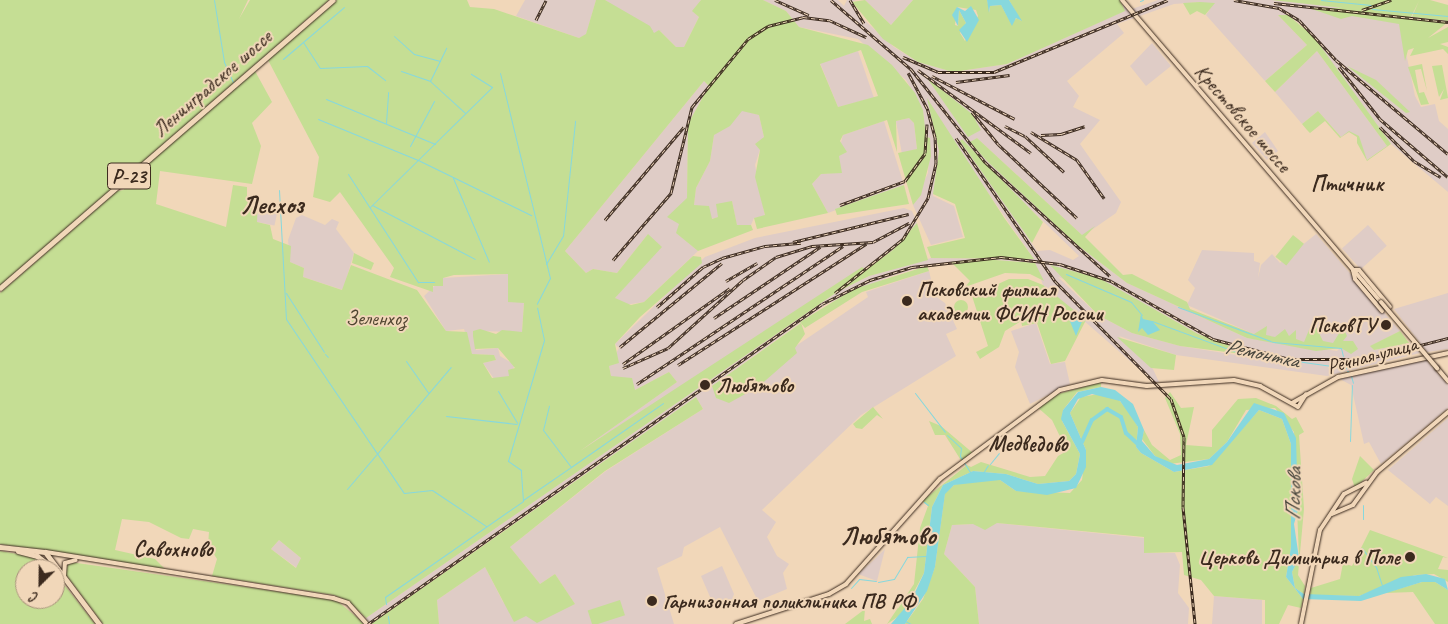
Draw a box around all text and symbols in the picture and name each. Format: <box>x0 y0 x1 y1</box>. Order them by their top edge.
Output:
street label: Ленинградское шоссе <box>147 24 277 142</box>
street label: Крестовское шоссе <box>1189 59 1297 177</box>
road number: Р-23 <box>106 158 152 194</box>
district label: Птичник <box>1311 172 1383 198</box>
district label: Лесхоз <box>240 189 304 221</box>
place label: Псковский филиал академии ФСИН России <box>917 276 1102 326</box>
marker: Псковский филиал академии ФСИН России <box>901 295 913 307</box>
park label: Зеленхоз <box>345 305 407 331</box>
place label: ПсковГУ <box>1309 312 1376 338</box>
marker: ПсковГУ <box>1380 319 1392 331</box>
street label: Речная улица <box>1324 331 1420 379</box>
water label: Ремонтка <box>1223 333 1301 375</box>
place label: Любятово <box>716 372 793 398</box>
marker: Любятово <box>698 378 712 392</box>
district label: Медведово <box>989 432 1067 458</box>
water label: Пскова <box>1280 467 1308 521</box>
district label: Любятово <box>840 520 936 552</box>
district label: Савохново <box>133 537 213 563</box>
place label: Церковь Димитрия в Поле <box>1198 544 1400 570</box>
marker: Церковь Димитрия в Поле <box>1404 551 1416 563</box>
north arrow <box>15 559 65 609</box>
text: С <box>28 588 41 607</box>
place label: Гарнизонная поликлиника ПВ РФ <box>663 588 918 614</box>
marker: Гарнизонная поликлиника ПВ РФ <box>645 594 659 608</box>

